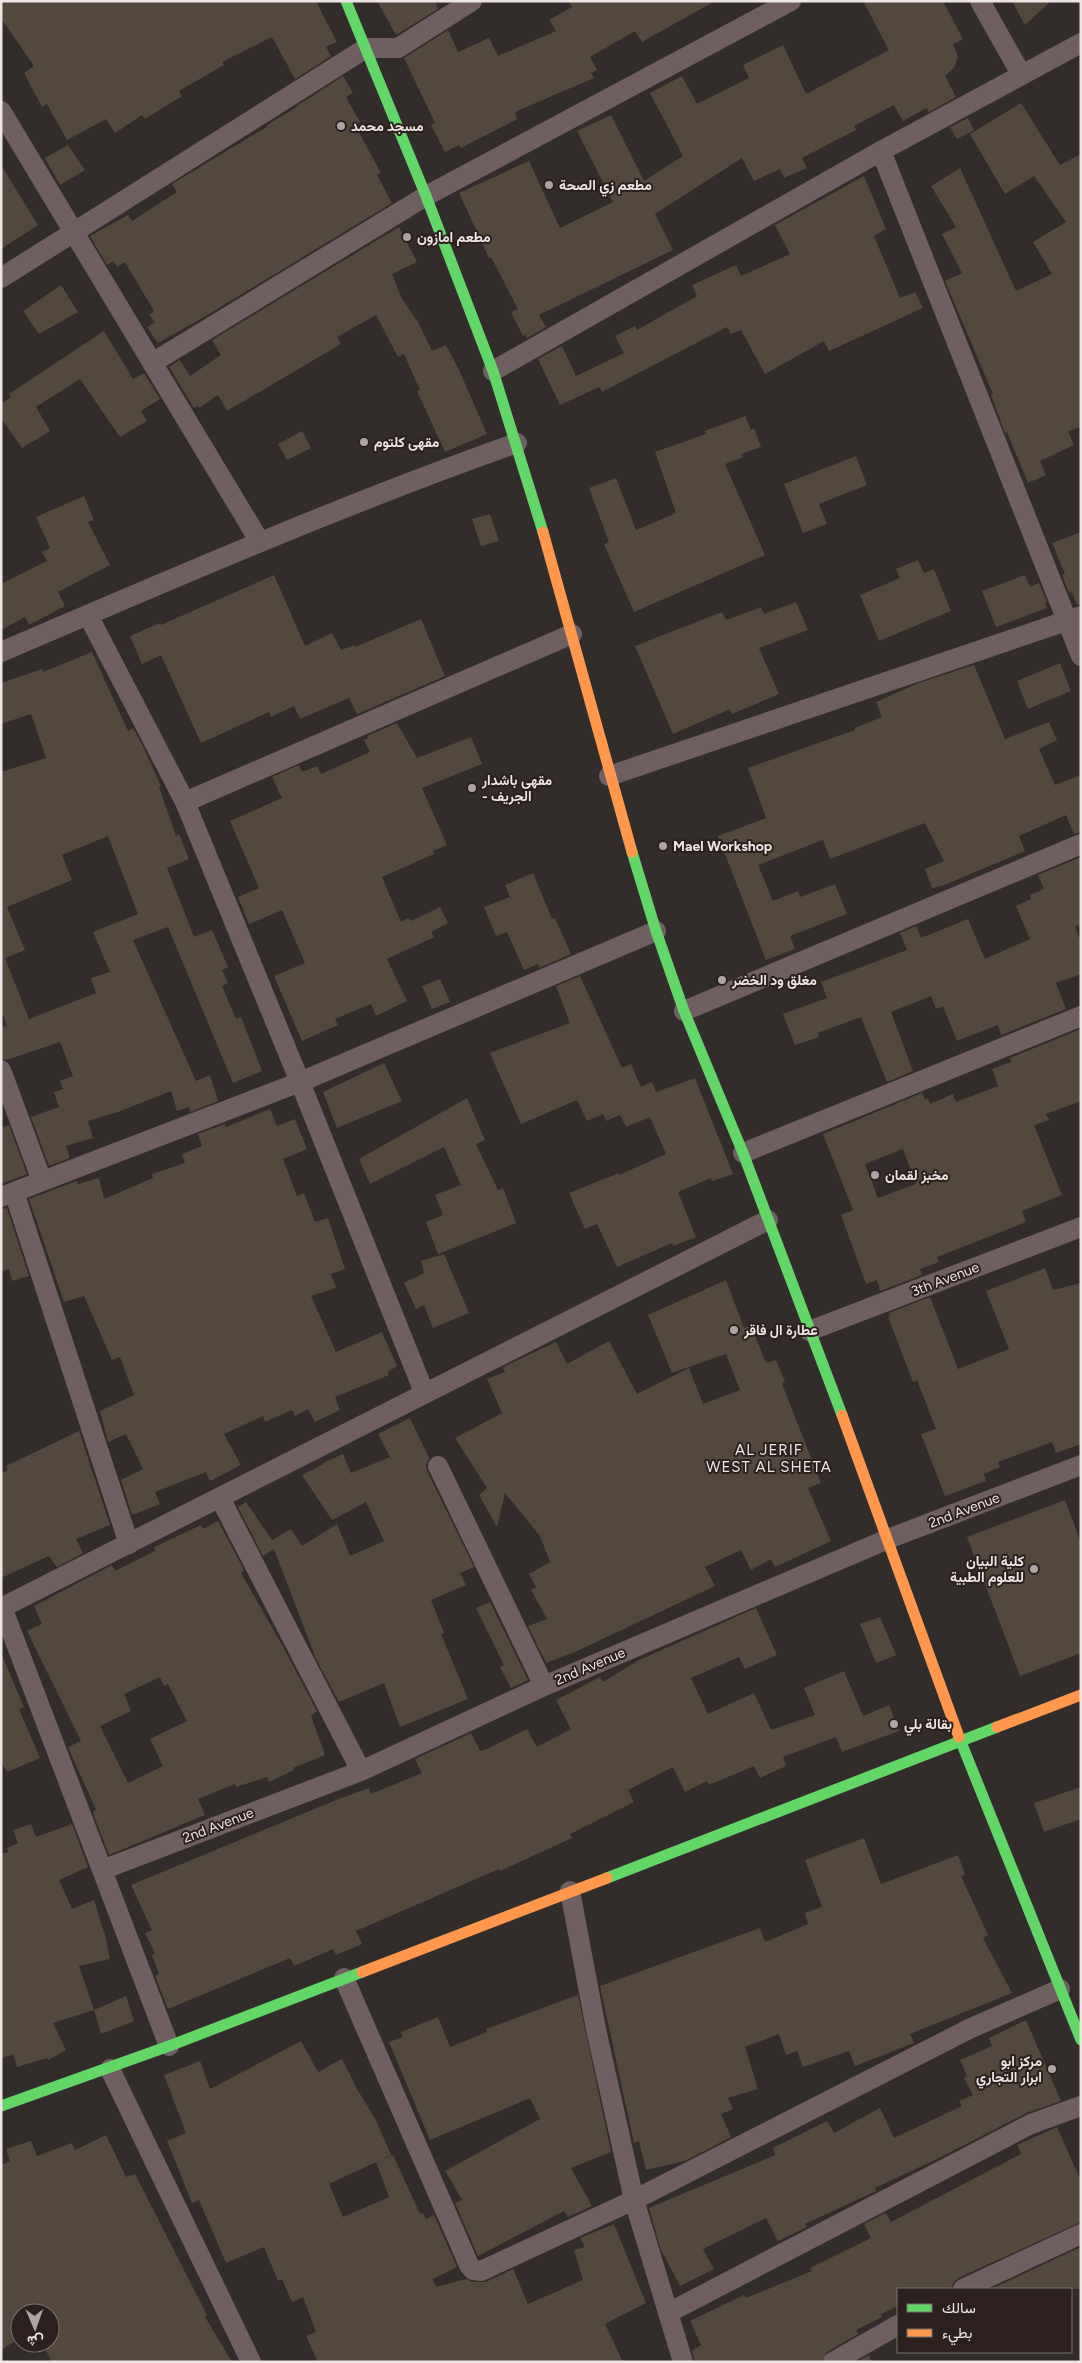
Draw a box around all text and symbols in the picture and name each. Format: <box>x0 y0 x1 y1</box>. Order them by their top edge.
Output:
place label: مسجد محمد <box>351 118 424 135</box>
marker: مسجد محمد <box>335 120 347 132</box>
place label: مطعم زي الصحة <box>559 177 652 197</box>
marker: مطعم زي الصحة <box>543 179 555 191</box>
place label: مطعم امازون <box>417 229 491 246</box>
marker: مطعم امازون <box>401 231 413 243</box>
place label: مقهى كلتوم <box>374 434 440 451</box>
marker: مقهى كلتوم <box>358 436 370 448</box>
place label: مقهى باشدار - الجريف <box>481 772 553 805</box>
marker: مقهى باشدار - الجريف <box>466 782 478 794</box>
place label: Mael Workshop <box>673 838 772 855</box>
marker: Mael Workshop <box>657 840 669 852</box>
place label: مغلق ود الخضر <box>731 972 817 989</box>
marker: مغلق ود الخضر <box>716 974 728 986</box>
place label: مخبز لقمان <box>885 1167 949 1184</box>
marker: مخبز لقمان <box>869 1169 881 1181</box>
street label: 3th Avenue <box>909 1259 982 1300</box>
place label: عطارة ال فاقر <box>743 1322 818 1339</box>
marker: عطارة ال فاقر <box>728 1324 740 1336</box>
district label: AL JERIF WEST AL SHETA <box>706 1441 832 1476</box>
street label: 2nd Avenue <box>926 1489 1002 1532</box>
place label: كلية البيان للعلوم الطبية <box>950 1553 1024 1586</box>
marker: كلية البيان للعلوم الطبية <box>1028 1563 1040 1575</box>
street label: 2nd Avenue <box>553 1644 628 1689</box>
place label: بقالة بلي <box>904 1716 952 1736</box>
marker: بقالة بلي <box>888 1718 900 1730</box>
street label: 2nd Avenue <box>180 1804 256 1847</box>
place label: مركز ابو ابرار التجاري <box>976 2053 1042 2089</box>
marker: مركز ابو ابرار التجاري <box>1046 2063 1058 2075</box>
legend <box>897 2288 1072 2353</box>
text: سالك <box>942 2299 976 2317</box>
north arrow <box>10 2303 60 2353</box>
text: بطيء <box>942 2324 972 2346</box>
text: ش <box>27 2332 44 2349</box>

